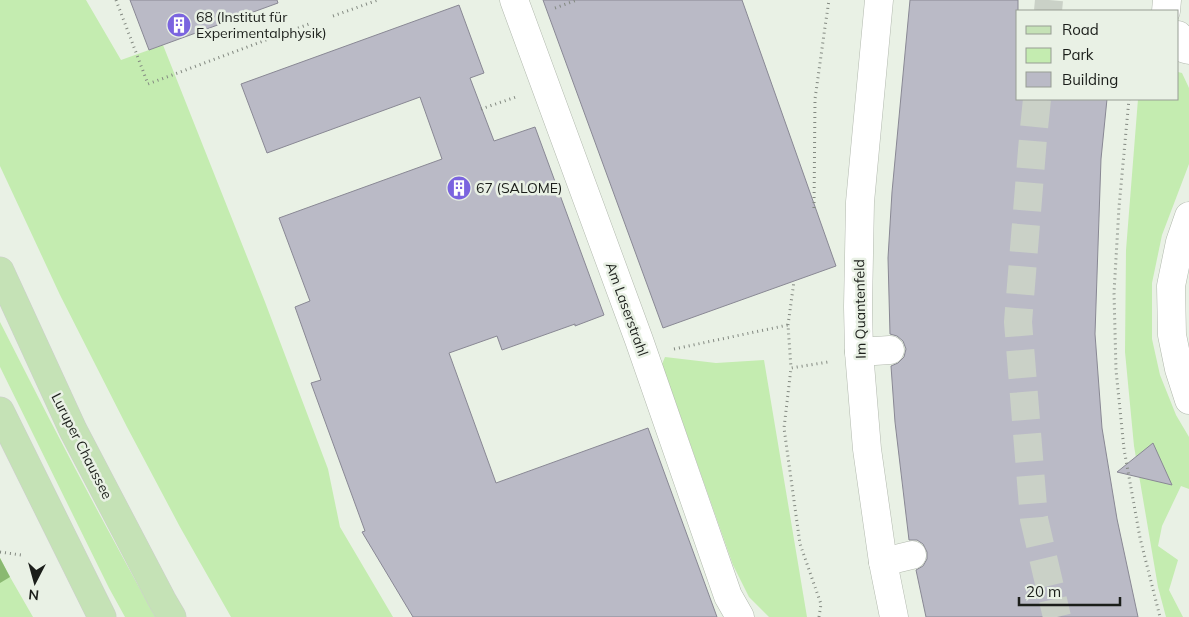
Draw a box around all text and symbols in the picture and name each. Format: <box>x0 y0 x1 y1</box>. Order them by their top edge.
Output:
place label: 68 (Institut für Experimentalphysik) <box>196 8 327 42</box>
legend <box>1016 10 1179 100</box>
building icon: 68 (Institut für Experimentalphysik) <box>166 12 192 38</box>
text: Road <box>1062 20 1099 39</box>
text: Park <box>1062 45 1094 64</box>
text: Building <box>1062 70 1118 89</box>
building icon: 67 (SALOME) <box>446 175 472 201</box>
place label: 67 (SALOME) <box>476 179 563 197</box>
street label: Im Quantenfeld <box>850 259 870 359</box>
street label: Am Laserstrahl <box>602 260 652 358</box>
street label: Luruper Chaussee <box>47 390 117 502</box>
north arrow <box>10 557 60 607</box>
scale bar <box>1019 574 1120 606</box>
text: 20 m <box>1026 582 1061 601</box>
text: N <box>27 585 40 604</box>

